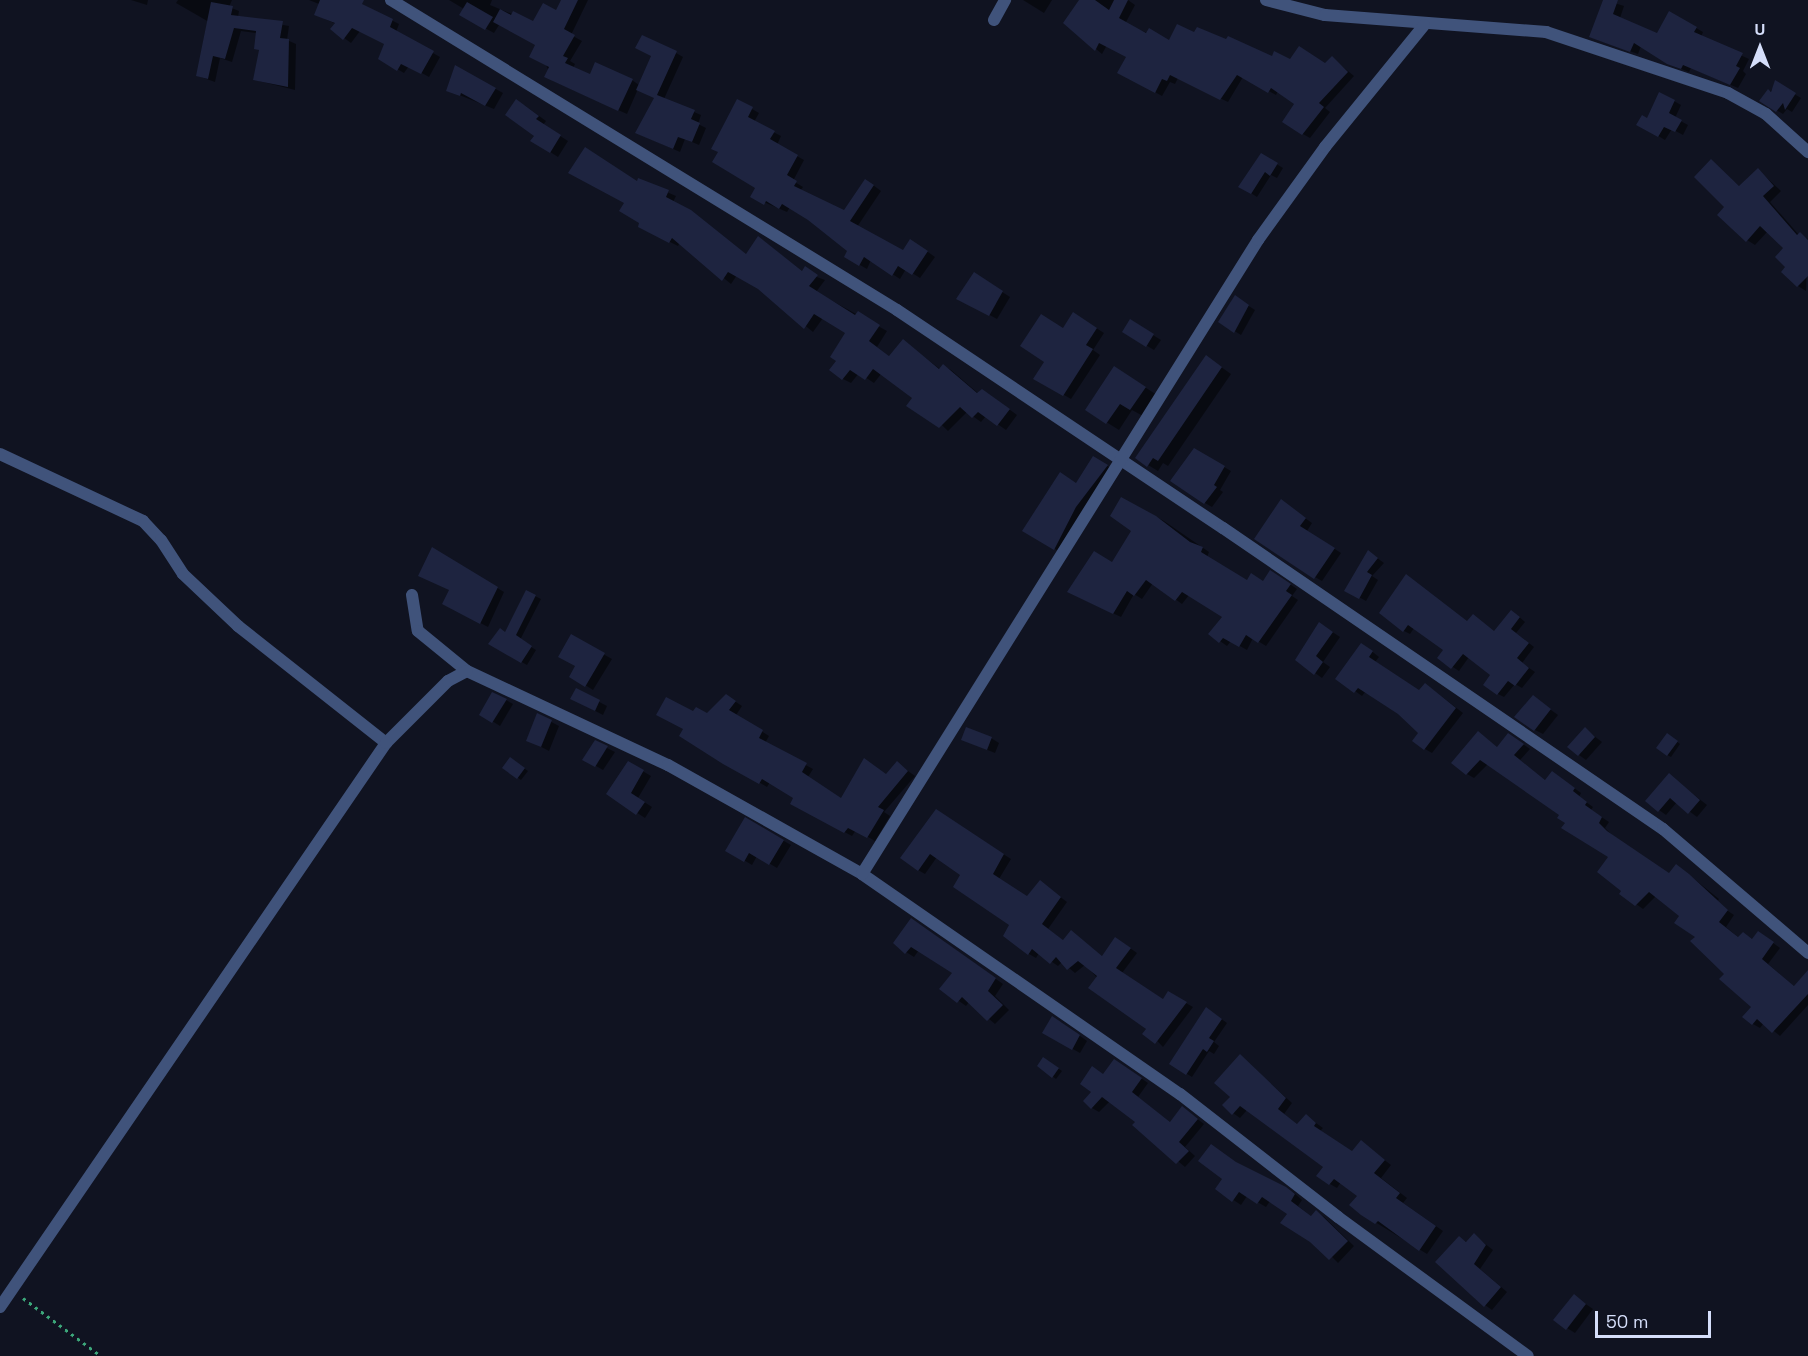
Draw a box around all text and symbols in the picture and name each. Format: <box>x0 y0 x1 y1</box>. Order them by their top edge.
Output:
north arrow <box>1730 18 1790 78</box>
text: U <box>1755 19 1765 40</box>
scale bar <box>1598 1299 1714 1337</box>
text: 50 m <box>1606 1310 1648 1333</box>

